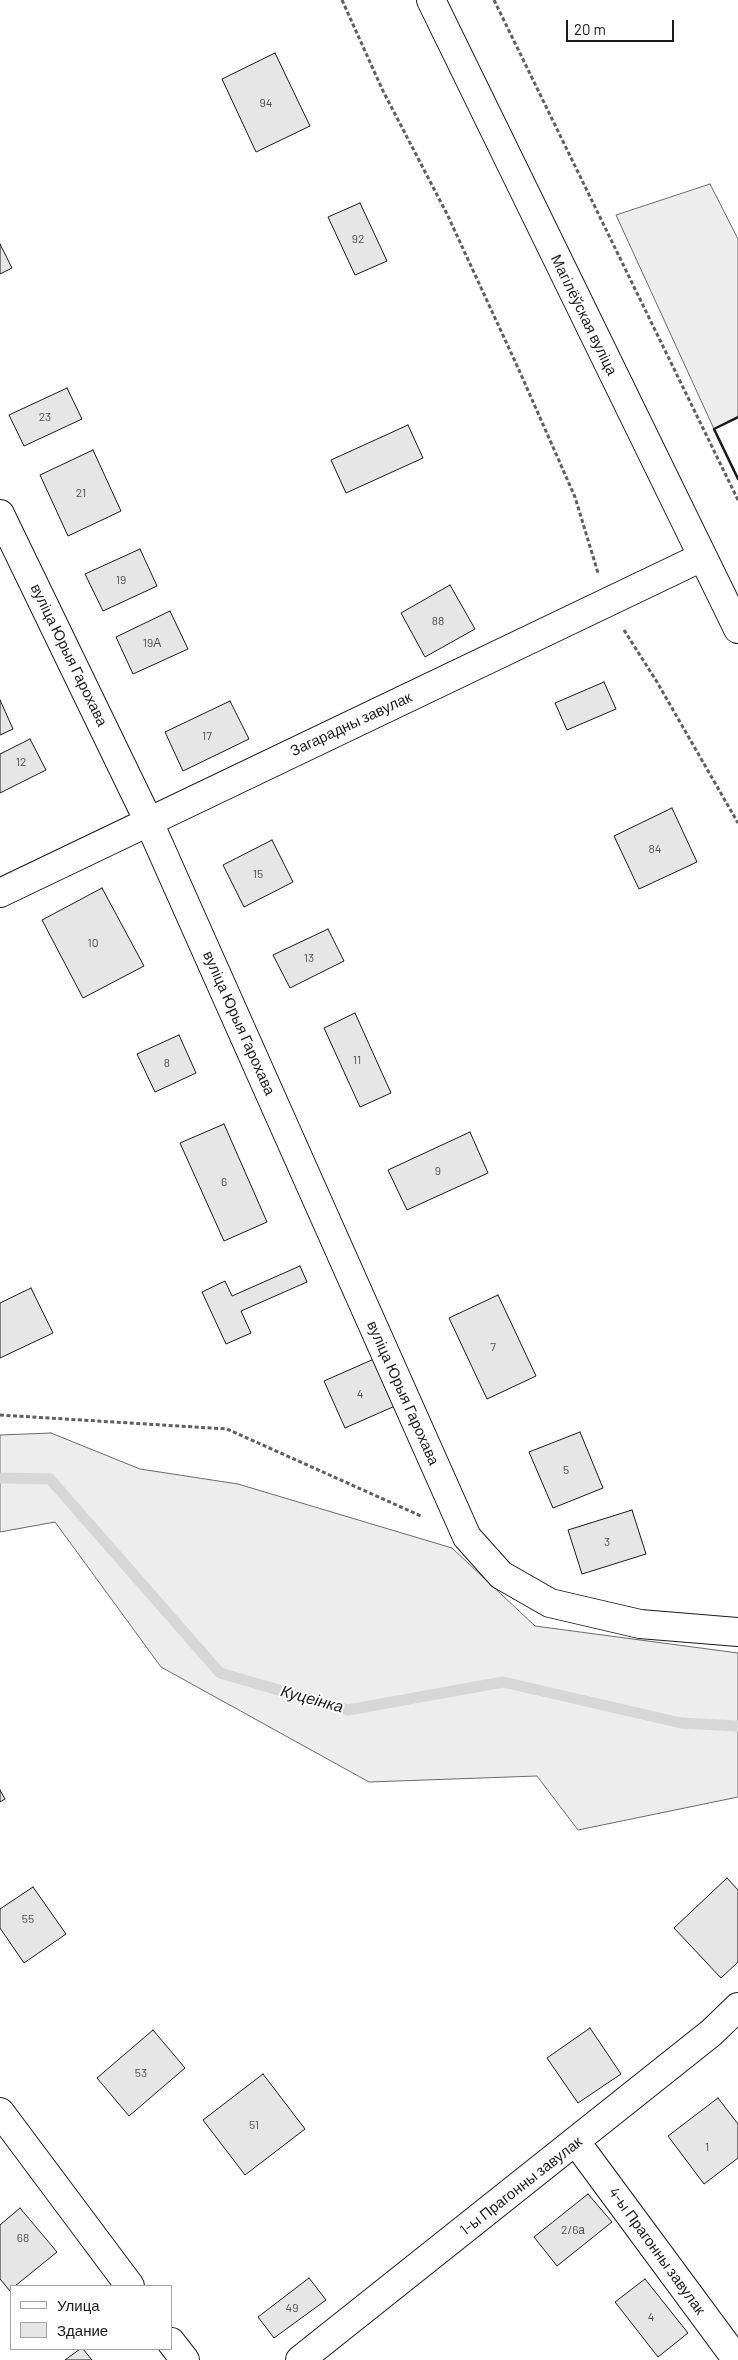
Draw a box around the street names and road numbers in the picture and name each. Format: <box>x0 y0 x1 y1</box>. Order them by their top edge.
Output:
street label: Магілёўская вуліца <box>547 252 621 378</box>
street label: вуліца Юрыя Гарохава <box>27 581 111 729</box>
street label: Загарадны завулак <box>287 688 415 760</box>
street label: вуліца Юрыя Гарохава <box>199 948 279 1098</box>
street label: вуліца Юрыя Гарохава <box>363 1318 443 1468</box>
street label: 1-ы Прагонны завулак <box>456 2133 586 2239</box>
street label: 4-ы Прагонны завулак <box>605 2184 709 2318</box>

